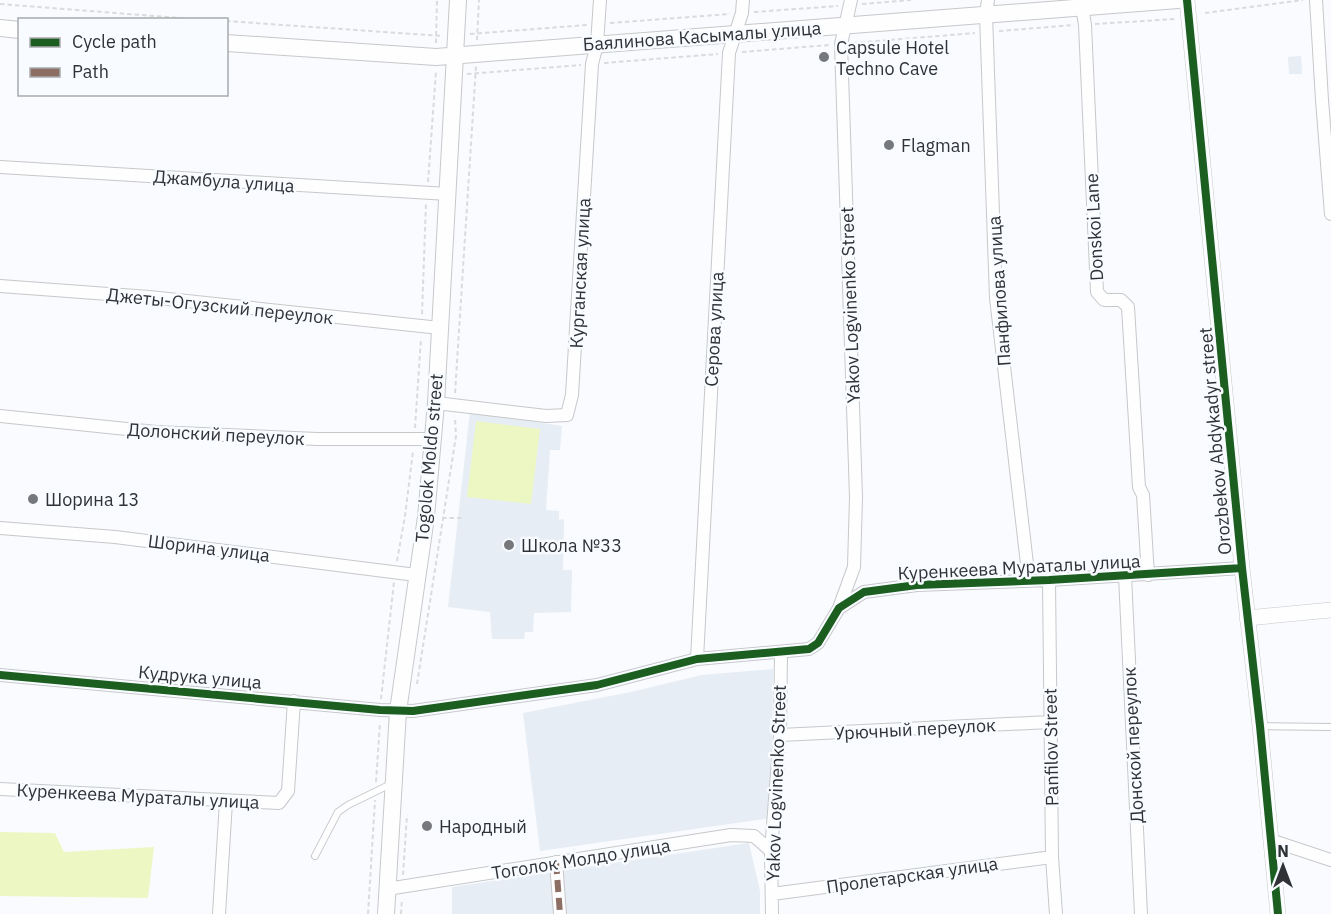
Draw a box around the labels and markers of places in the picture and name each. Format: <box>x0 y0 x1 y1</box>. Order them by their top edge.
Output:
place label: Capsule Hotel Techno Cave <box>836 36 949 80</box>
marker: Capsule Hotel Techno Cave <box>817 50 831 64</box>
place label: Flagman <box>901 134 971 157</box>
marker: Flagman <box>882 138 896 152</box>
place label: Шорина 13 <box>45 488 139 511</box>
marker: Шорина 13 <box>26 492 40 506</box>
place label: Школа №33 <box>521 534 622 557</box>
marker: Школа №33 <box>502 538 516 552</box>
place label: Народный <box>439 815 527 838</box>
marker: Народный <box>420 819 434 833</box>

